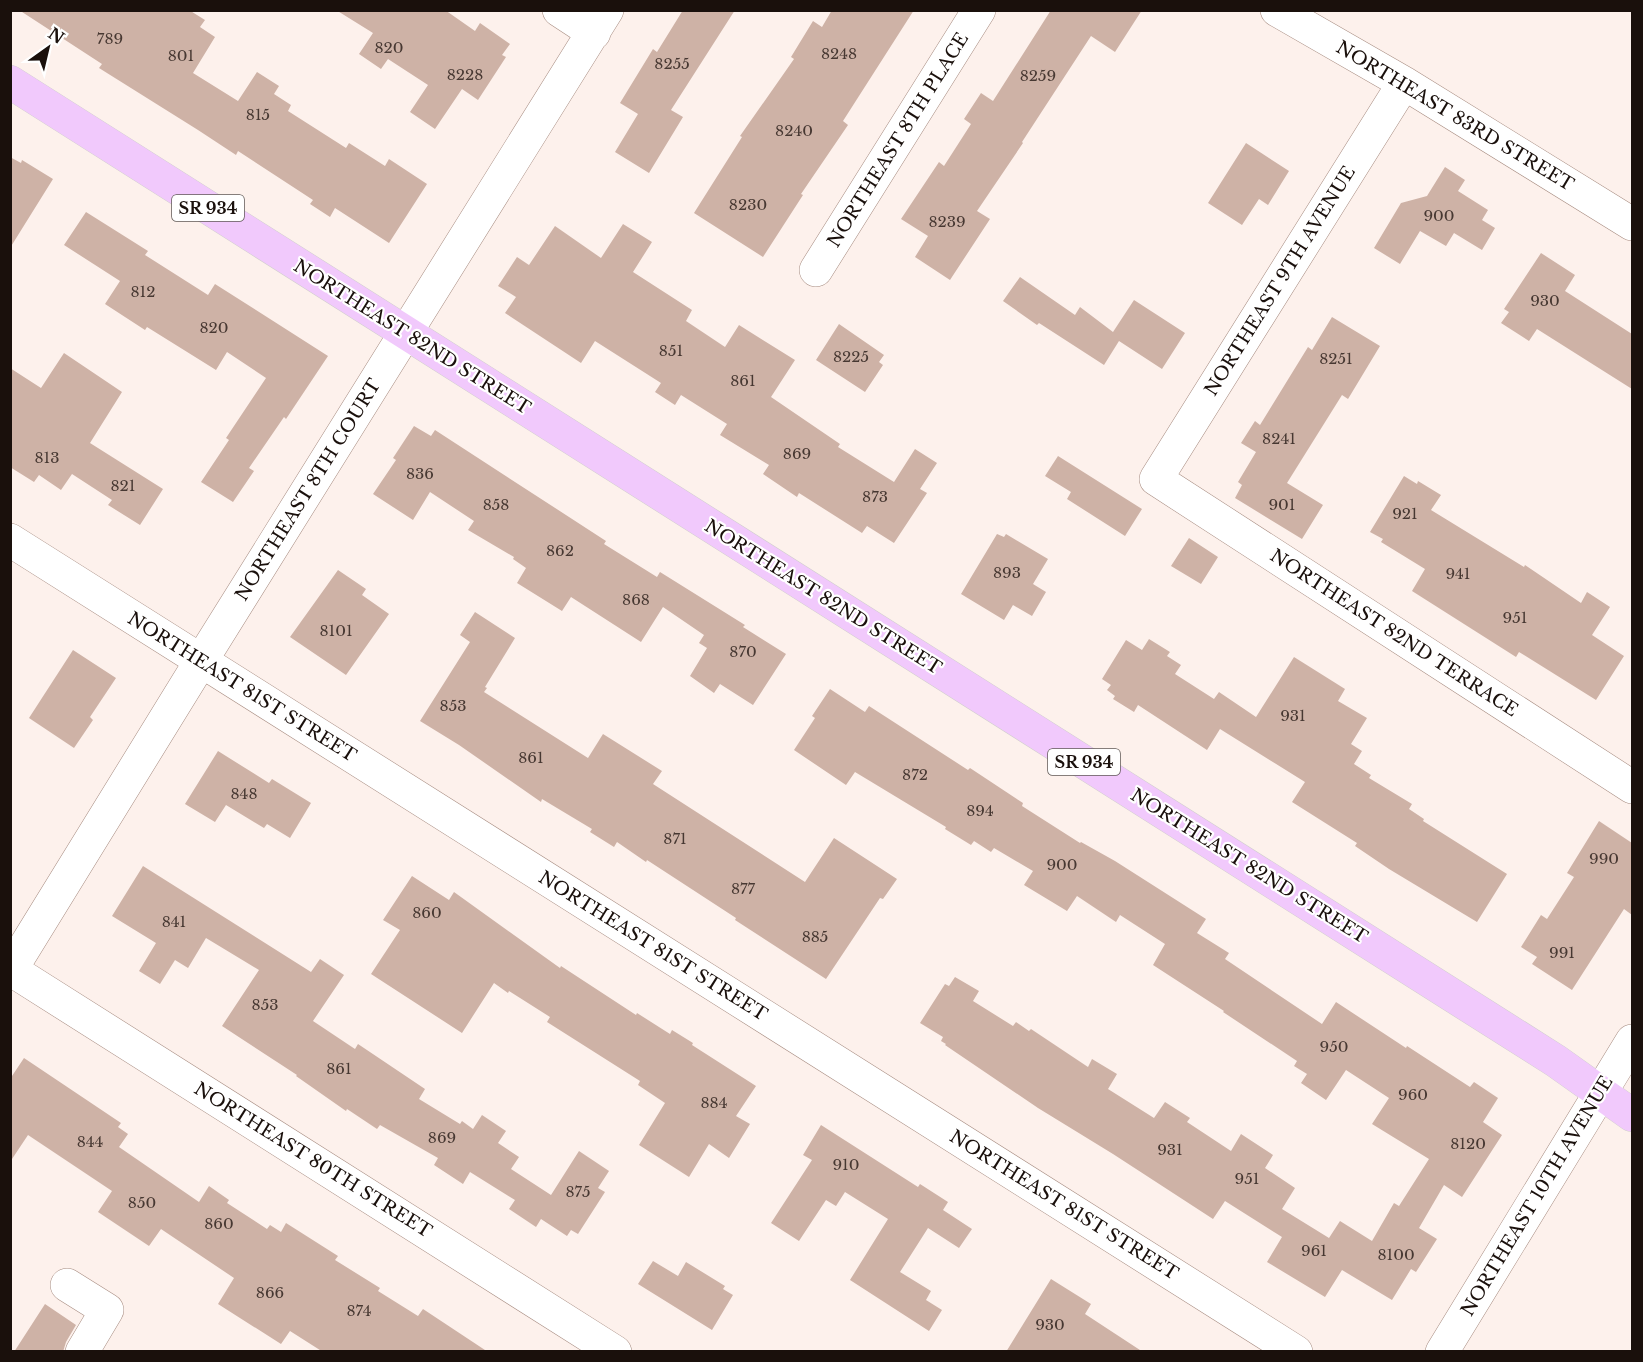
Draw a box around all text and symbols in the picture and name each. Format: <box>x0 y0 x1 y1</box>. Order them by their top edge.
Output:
north arrow <box>18 18 78 78</box>
text: N <box>45 23 68 48</box>
house number: 789 <box>97 29 123 48</box>
street label: NORTHEAST 8TH PLACE <box>823 29 973 251</box>
street label: NORTHEAST 83RD STREET <box>1332 36 1578 196</box>
house number: 820 <box>374 38 404 57</box>
house number: 8248 <box>821 44 857 63</box>
house number: 801 <box>168 46 194 65</box>
house number: 8255 <box>654 54 690 73</box>
house number: 8228 <box>447 65 483 84</box>
house number: 8259 <box>1020 66 1056 85</box>
house number: 815 <box>246 105 270 124</box>
house number: 8240 <box>775 121 813 140</box>
street label: NORTHEAST 9TH AVENUE <box>1200 162 1360 400</box>
road number: SR 934 <box>172 195 244 221</box>
house number: 8230 <box>729 195 767 214</box>
house number: 900 <box>1423 206 1455 225</box>
house number: 8239 <box>928 212 966 231</box>
street label: NORTHEAST 82ND STREET <box>289 255 535 420</box>
house number: 812 <box>130 282 156 301</box>
house number: 930 <box>1530 291 1560 310</box>
house number: 820 <box>199 318 229 337</box>
house number: 851 <box>659 341 683 360</box>
house number: 8225 <box>833 347 869 366</box>
house number: 8251 <box>1319 349 1353 368</box>
house number: 861 <box>730 371 756 390</box>
street label: NORTHEAST 8TH COURT <box>230 375 386 605</box>
house number: 8241 <box>1262 429 1296 448</box>
house number: 869 <box>783 444 811 463</box>
house number: 813 <box>34 448 60 467</box>
house number: 836 <box>406 464 434 483</box>
house number: 821 <box>110 476 136 495</box>
house number: 873 <box>862 487 888 506</box>
house number: 858 <box>483 495 509 514</box>
house number: 901 <box>1268 495 1296 514</box>
house number: 921 <box>1392 504 1418 523</box>
street label: NORTHEAST 82ND STREET <box>700 515 946 680</box>
house number: 862 <box>546 541 574 560</box>
street label: NORTHEAST 82ND TERRACE <box>1266 545 1522 721</box>
house number: 893 <box>993 563 1021 582</box>
house number: 941 <box>1445 564 1471 583</box>
house number: 868 <box>622 590 650 609</box>
street label: NORTHEAST 81ST STREET <box>124 607 361 767</box>
house number: 951 <box>1503 608 1527 627</box>
house number: 8101 <box>319 621 353 640</box>
house number: 870 <box>729 642 757 661</box>
house number: 853 <box>440 696 466 715</box>
house number: 931 <box>1280 706 1306 725</box>
house number: 861 <box>518 748 544 767</box>
road number: SR 934 <box>1048 749 1120 775</box>
house number: 872 <box>902 765 928 784</box>
house number: 848 <box>231 784 257 803</box>
street label: NORTHEAST 82ND STREET <box>1126 784 1372 949</box>
house number: 894 <box>966 801 994 820</box>
house number: 871 <box>663 829 687 848</box>
house number: 990 <box>1589 849 1619 868</box>
house number: 900 <box>1046 855 1078 874</box>
street label: NORTHEAST 81ST STREET <box>535 866 772 1026</box>
house number: 877 <box>731 879 756 898</box>
house number: 860 <box>412 903 442 922</box>
house number: 841 <box>162 912 186 931</box>
house number: 885 <box>802 927 828 946</box>
house number: 991 <box>1549 943 1575 962</box>
house number: 853 <box>252 995 278 1014</box>
house number: 950 <box>1320 1037 1348 1056</box>
house number: 861 <box>326 1059 352 1078</box>
street label: NORTHEAST 10TH AVENUE <box>1456 1072 1618 1320</box>
street label: NORTHEAST 80TH STREET <box>190 1078 436 1243</box>
house number: 960 <box>1398 1085 1428 1104</box>
house number: 884 <box>701 1093 727 1112</box>
street label: NORTHEAST 81ST STREET <box>946 1125 1183 1285</box>
house number: 869 <box>428 1128 456 1147</box>
house number: 844 <box>77 1132 103 1151</box>
house number: 8120 <box>1450 1134 1486 1153</box>
house number: 931 <box>1157 1140 1183 1159</box>
house number: 910 <box>832 1155 860 1174</box>
house number: 951 <box>1235 1169 1259 1188</box>
house number: 875 <box>566 1182 590 1201</box>
house number: 850 <box>128 1193 156 1212</box>
house number: 860 <box>204 1214 234 1233</box>
house number: 961 <box>1301 1241 1327 1260</box>
house number: 8100 <box>1377 1245 1415 1264</box>
house number: 866 <box>256 1283 284 1302</box>
house number: 874 <box>346 1301 372 1320</box>
house number: 930 <box>1035 1315 1065 1334</box>

